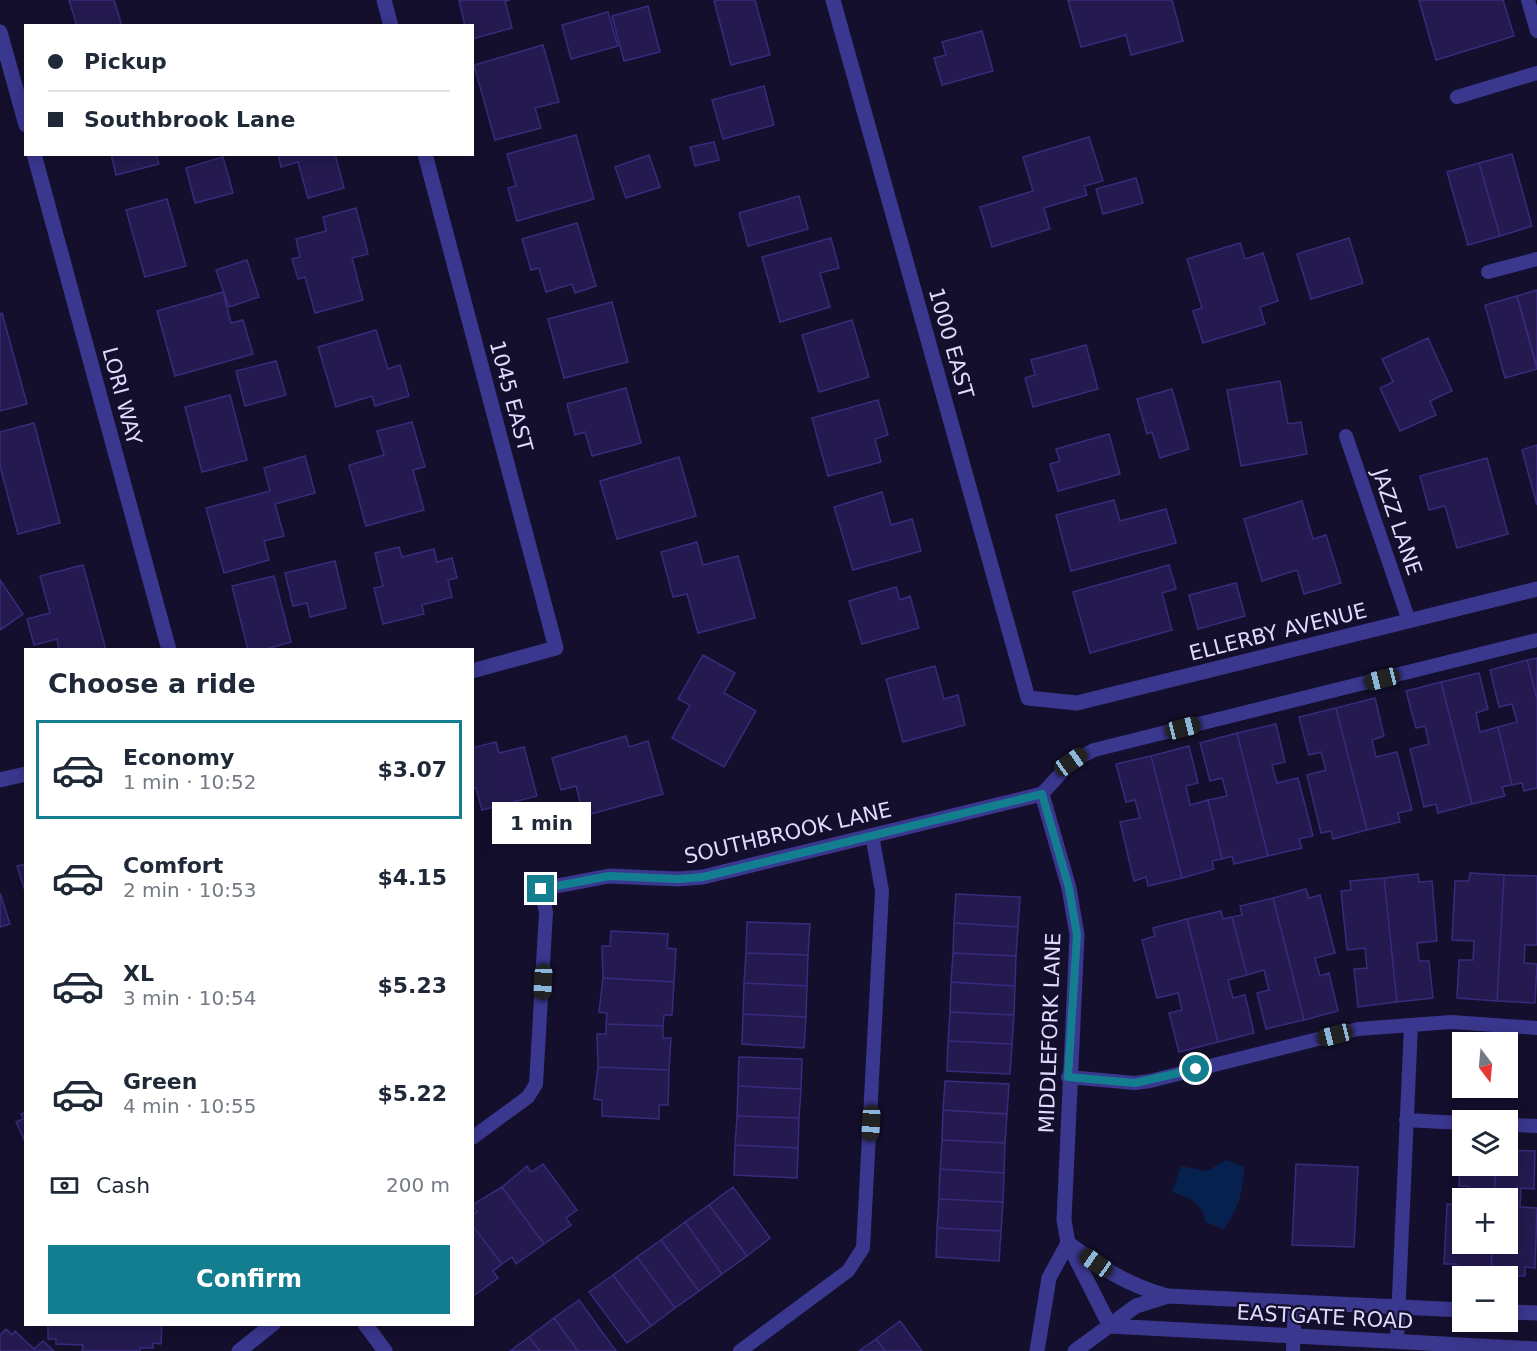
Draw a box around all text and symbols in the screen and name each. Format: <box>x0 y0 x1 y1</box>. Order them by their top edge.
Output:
text: Pickup <box>84 49 167 74</box>
text: Southbrook Lane <box>84 107 295 132</box>
street label: 1000 EAST <box>924 285 978 401</box>
street label: 1045 EAST <box>485 338 537 454</box>
street label: LORI WAY <box>97 345 147 448</box>
street label: JAZZ LANE <box>1367 464 1426 578</box>
street label: ELLERBY AVENUE <box>1187 598 1369 666</box>
car <box>1362 666 1402 692</box>
text: Choose a ride <box>48 668 256 699</box>
car <box>1163 715 1203 741</box>
icon: car <box>51 743 105 797</box>
car <box>1051 744 1091 780</box>
text: Economy <box>123 745 234 770</box>
text: $3.07 <box>377 757 447 782</box>
text: 1 min · 10:52 <box>123 770 257 794</box>
street label: SOUTHBROOK LANE <box>682 797 894 869</box>
callout: 1 min <box>492 802 590 844</box>
text: 1 min <box>510 811 573 835</box>
icon: car <box>51 851 105 905</box>
text: Comfort <box>123 853 223 878</box>
text: $4.15 <box>377 865 447 890</box>
route end <box>527 875 554 902</box>
text: 2 min · 10:53 <box>123 878 257 902</box>
street label: MIDDLEFORK LANE <box>1035 932 1065 1134</box>
icon: car <box>51 959 105 1013</box>
text: XL <box>123 961 154 986</box>
car <box>533 964 553 1000</box>
text: $5.23 <box>377 973 447 998</box>
text: 3 min · 10:54 <box>123 986 257 1010</box>
car <box>1315 1022 1355 1048</box>
north arrow <box>1452 1032 1518 1098</box>
map controls <box>1452 1032 1518 1332</box>
route start <box>1182 1055 1209 1082</box>
icon: car <box>51 1067 105 1121</box>
text: Green <box>123 1069 197 1094</box>
text: $5.22 <box>377 1081 447 1106</box>
text: 4 min · 10:55 <box>123 1094 257 1118</box>
car <box>861 1105 881 1141</box>
button: layers <box>1452 1110 1518 1176</box>
icon: cash <box>48 1169 81 1202</box>
text: Cash <box>96 1173 150 1198</box>
text: 200 m <box>386 1173 450 1197</box>
button: + <box>1452 1188 1518 1254</box>
button: Confirm <box>48 1245 450 1314</box>
car <box>1076 1245 1116 1281</box>
button: − <box>1452 1266 1518 1332</box>
street label: EASTGATE ROAD <box>1236 1300 1414 1334</box>

